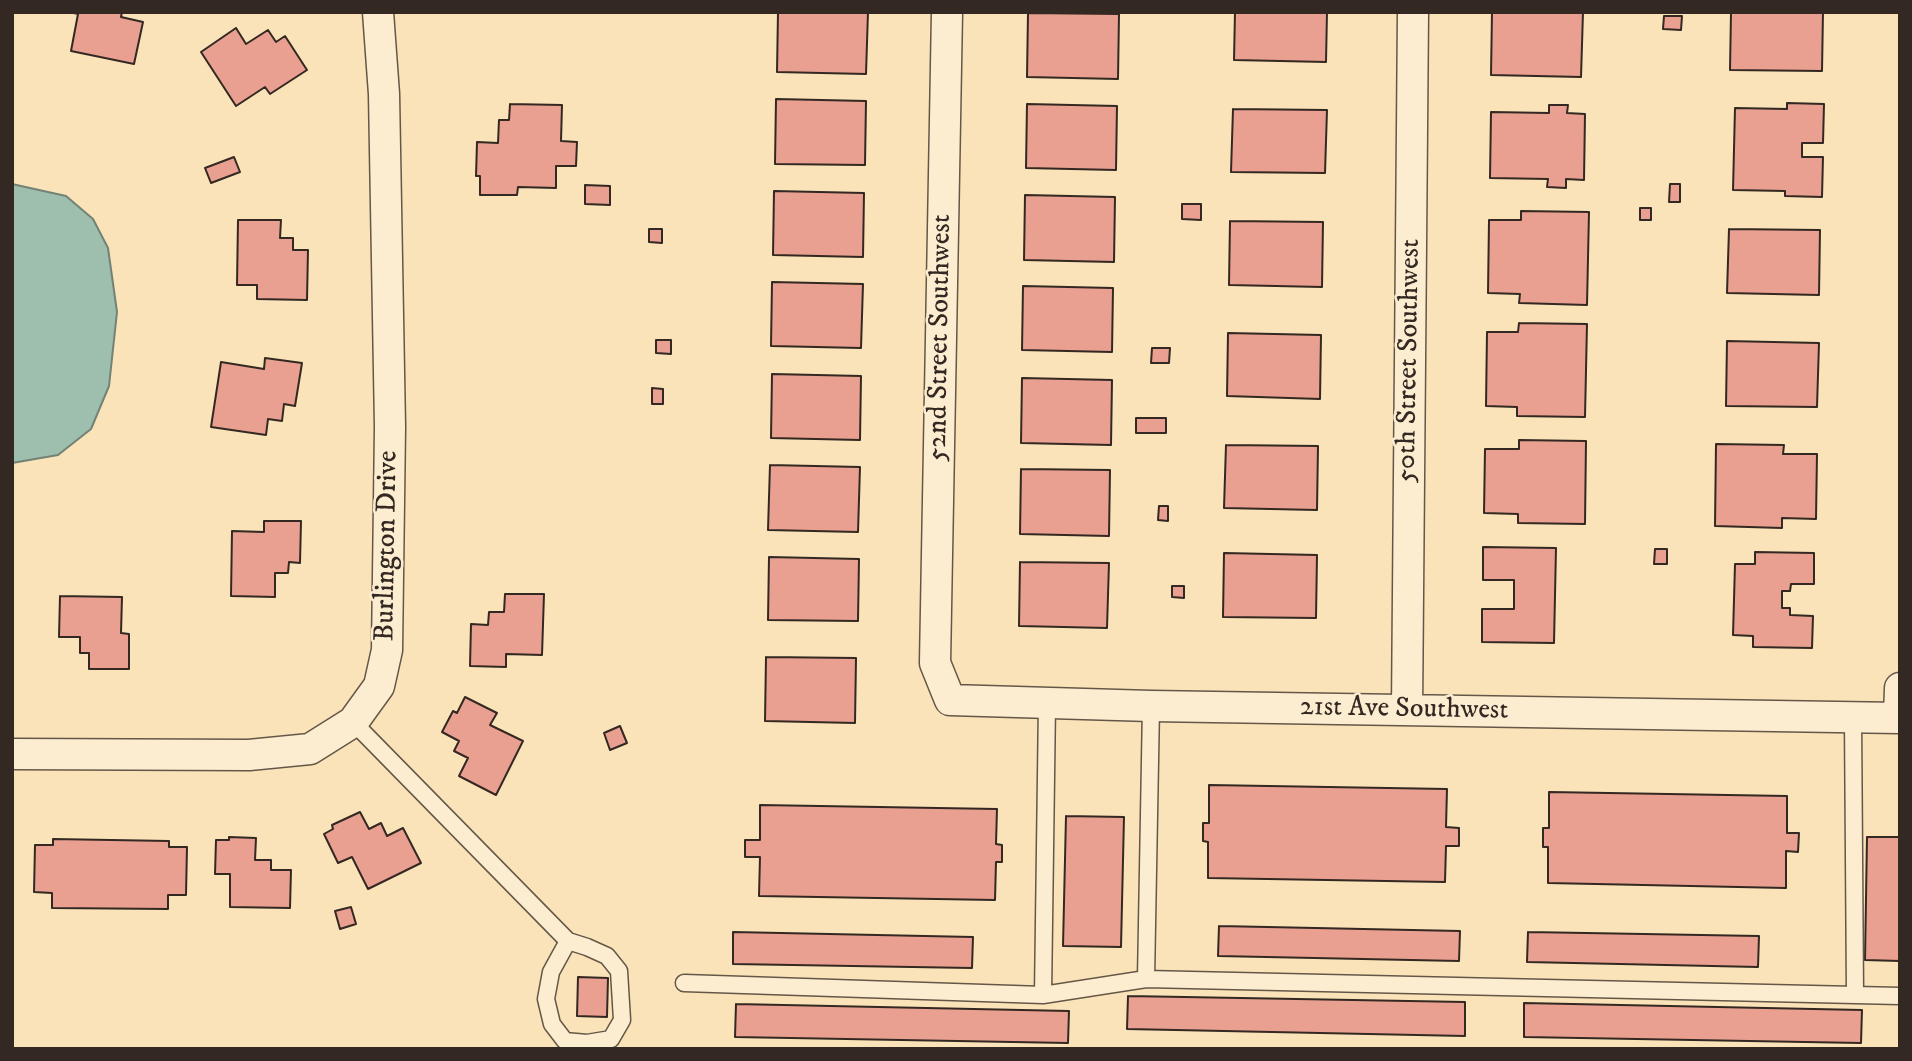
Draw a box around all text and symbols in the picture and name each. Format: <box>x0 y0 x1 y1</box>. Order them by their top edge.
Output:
street label: 52nd Street Southwest <box>922 214 960 462</box>
street label: 50th Street Southwest <box>1391 239 1429 483</box>
street label: Burlington Drive <box>370 450 406 642</box>
street label: 21st Ave Southwest <box>1299 691 1509 729</box>

